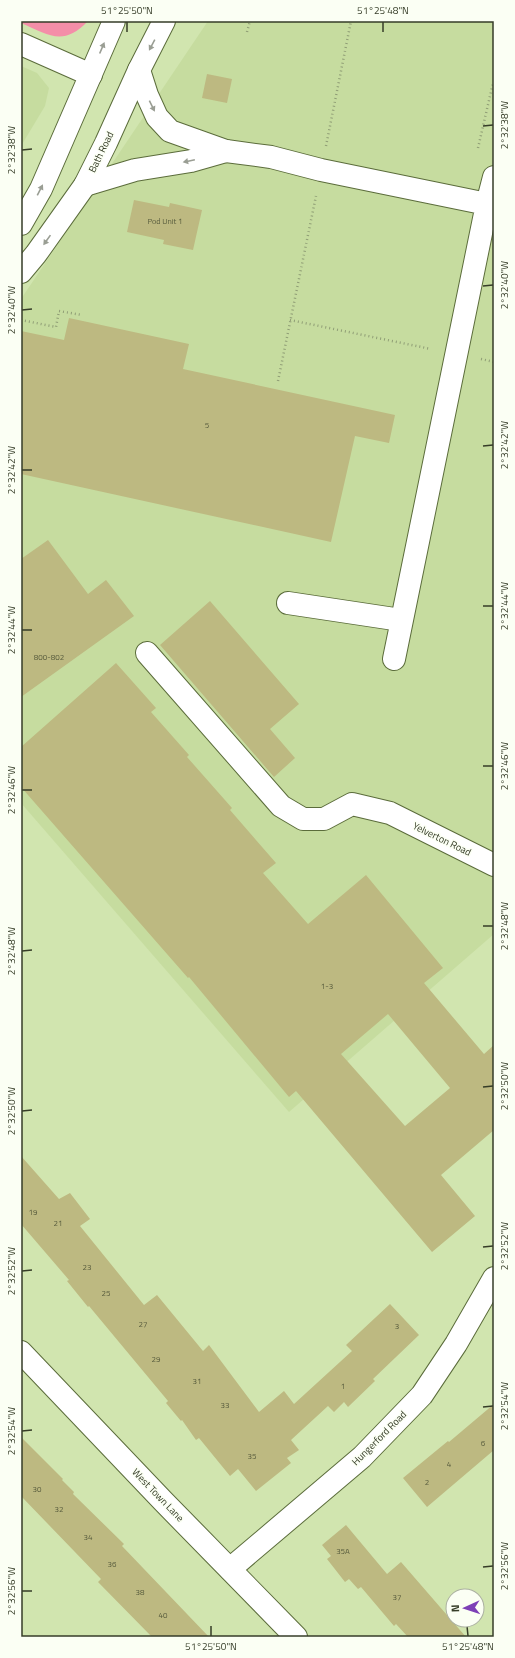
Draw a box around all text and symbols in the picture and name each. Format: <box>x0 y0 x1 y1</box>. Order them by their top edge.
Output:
text: 51°25'50"N <box>101 3 153 18</box>
text: 51°25'48"N <box>357 3 409 18</box>
one-way arrow <box>149 40 155 51</box>
one-way arrow <box>99 43 105 54</box>
one-way arrow <box>149 101 155 112</box>
text: 2°32'38"W <box>497 101 512 149</box>
text: 2°32'38"W <box>4 126 19 174</box>
street label: Bath Road <box>85 129 117 175</box>
one-way arrow <box>183 159 195 165</box>
one-way arrow <box>37 184 43 195</box>
house number: Pod Unit 1 <box>147 215 183 227</box>
one-way arrow <box>43 234 51 245</box>
text: 2°32'40"W <box>497 261 512 309</box>
text: 2°32'40"W <box>4 286 19 334</box>
house number: 5 <box>205 419 210 431</box>
text: 2°32'42"W <box>497 421 512 469</box>
text: 2°32'42"W <box>4 446 19 494</box>
text: 2°32'44"W <box>497 582 512 630</box>
text: 2°32'44"W <box>4 606 19 654</box>
house number: 800-802 <box>34 651 64 663</box>
text: 2°32'46"W <box>497 742 512 790</box>
text: 2°32'46"W <box>4 766 19 814</box>
street label: Yelverton Road <box>410 818 474 860</box>
text: 2°32'48"W <box>497 902 512 950</box>
text: 2°32'48"W <box>4 927 19 975</box>
house number: 1-3 <box>321 980 333 992</box>
text: 2°32'50"W <box>497 1062 512 1110</box>
text: 2°32'50"W <box>4 1087 19 1135</box>
house number: 19 <box>29 1206 38 1218</box>
house number: 21 <box>54 1217 62 1229</box>
text: 2°32'52"W <box>497 1222 512 1270</box>
text: 2°32'52"W <box>4 1247 19 1295</box>
house number: 23 <box>83 1261 91 1273</box>
house number: 25 <box>102 1287 111 1299</box>
house number: 27 <box>139 1318 147 1330</box>
house number: 3 <box>395 1320 399 1332</box>
house number: 29 <box>152 1353 161 1365</box>
house number: 31 <box>193 1375 201 1387</box>
house number: 1 <box>341 1380 345 1392</box>
text: 2°32'54"W <box>497 1382 512 1430</box>
house number: 33 <box>221 1399 229 1411</box>
text: 2°32'54"W <box>4 1407 19 1455</box>
street label: Hungerford Road <box>348 1407 410 1469</box>
house number: 6 <box>481 1437 486 1449</box>
house number: 35 <box>248 1450 257 1462</box>
house number: 4 <box>447 1458 452 1470</box>
street label: West Town Lane <box>129 1465 187 1525</box>
house number: 2 <box>425 1476 429 1488</box>
house number: 30 <box>33 1483 42 1495</box>
house number: 32 <box>55 1503 63 1515</box>
house number: 34 <box>84 1531 93 1543</box>
text: 2°32'56"W <box>497 1542 512 1590</box>
house number: 35A <box>336 1545 350 1557</box>
house number: 36 <box>108 1558 117 1570</box>
text: 2°32'56"W <box>4 1567 19 1615</box>
house number: 38 <box>136 1586 145 1598</box>
north arrow <box>445 1588 485 1628</box>
house number: 37 <box>393 1591 401 1603</box>
text: N <box>447 1604 463 1613</box>
house number: 40 <box>159 1609 168 1621</box>
text: 51°25'50"N <box>185 1639 237 1654</box>
text: 51°25'48"N <box>442 1639 494 1654</box>

